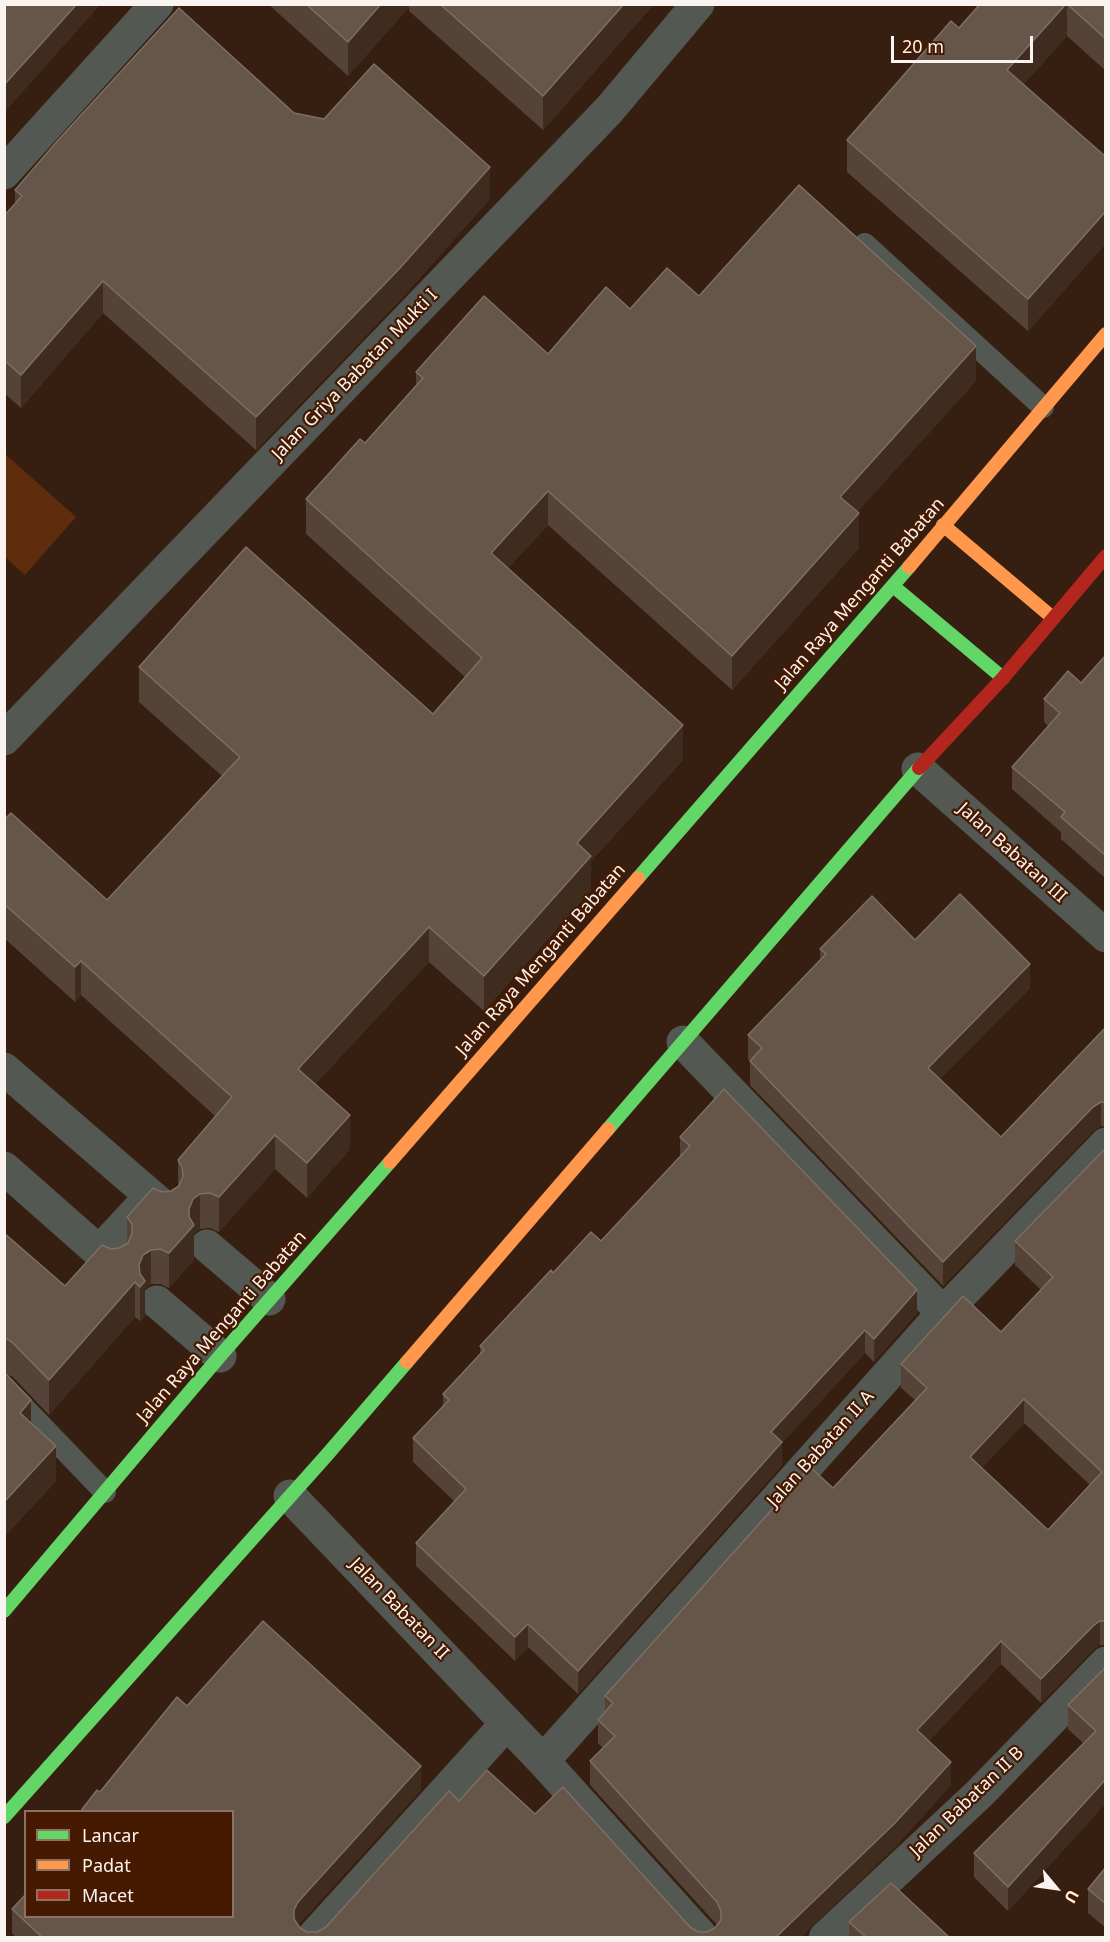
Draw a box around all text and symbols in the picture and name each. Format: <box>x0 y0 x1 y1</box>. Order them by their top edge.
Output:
scale bar <box>894 24 1036 62</box>
text: 20 m <box>902 34 944 58</box>
street label: Jalan Griya Babatan Mukti I <box>268 285 442 465</box>
street label: Jalan Raya Menganti Babatan <box>771 494 949 694</box>
street label: Jalan Babatan III <box>953 798 1071 908</box>
street label: Jalan Raya Menganti Babatan <box>452 860 630 1060</box>
street label: Jalan Raya Menganti Babatan <box>133 1227 311 1427</box>
street label: Jalan Babatan II A <box>763 1386 879 1512</box>
street label: Jalan Babatan II <box>345 1554 453 1664</box>
street label: Jalan Babatan II B <box>906 1742 1028 1862</box>
legend <box>24 1810 234 1918</box>
text: Lancar <box>82 1823 139 1847</box>
text: Padat <box>82 1853 131 1877</box>
north arrow <box>1026 1858 1086 1918</box>
text: Macet <box>82 1883 134 1907</box>
text: U <box>1059 1886 1084 1907</box>

